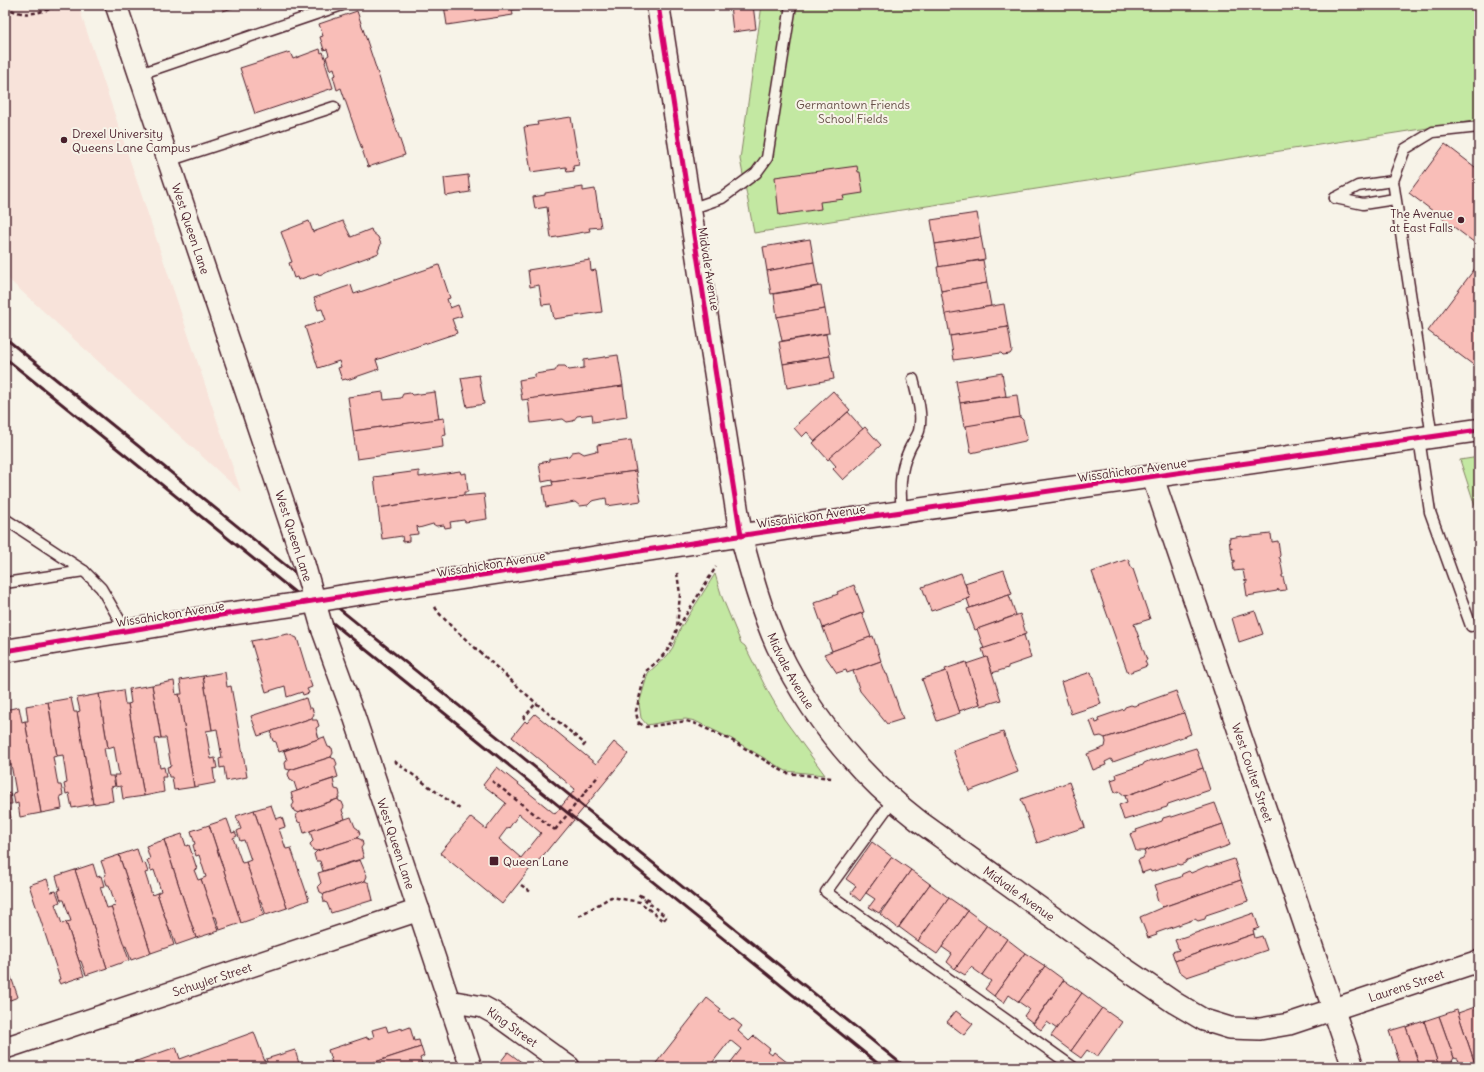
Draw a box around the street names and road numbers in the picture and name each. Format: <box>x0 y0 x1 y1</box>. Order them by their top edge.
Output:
street label: West Queen Lane <box>169 181 213 276</box>
street label: Midvale Avenue <box>695 226 723 312</box>
street label: Wissahickon Avenue <box>1077 455 1187 485</box>
street label: West Queen Lane <box>272 489 316 583</box>
street label: Wissahickon Avenue <box>756 501 866 531</box>
street label: Wissahickon Avenue <box>436 548 546 580</box>
street label: Wissahickon Avenue <box>115 598 225 630</box>
street label: Midvale Avenue <box>765 630 818 711</box>
street label: West Coulter Street <box>1229 721 1277 824</box>
street label: West Queen Lane <box>374 796 419 891</box>
street label: Midvale Avenue <box>981 863 1058 924</box>
street label: Schuyler Street <box>170 959 253 999</box>
street label: Laurens Street <box>1366 966 1446 1005</box>
street label: King Street <box>485 1003 541 1050</box>

